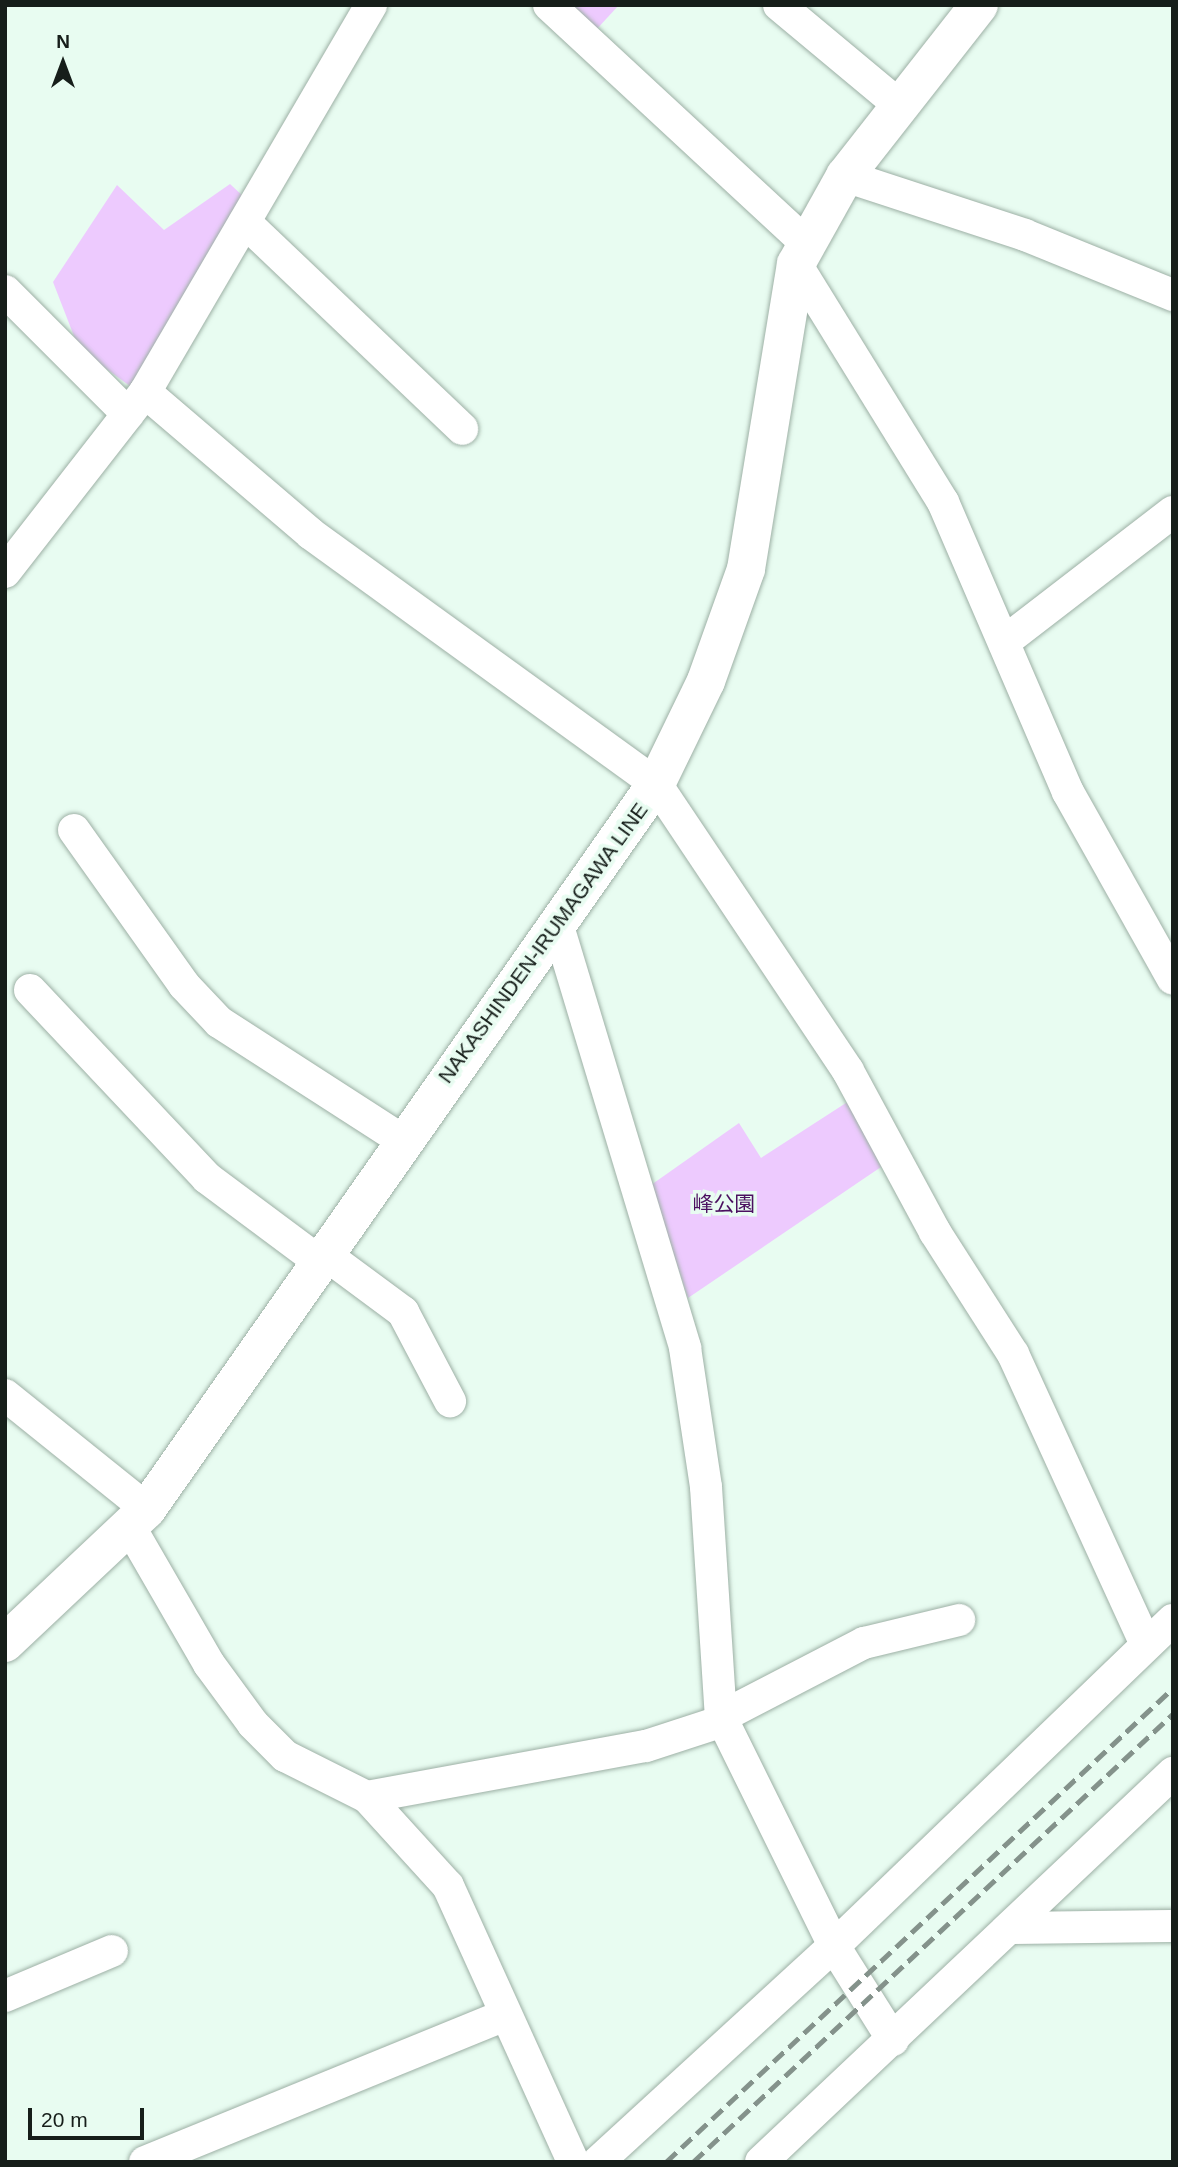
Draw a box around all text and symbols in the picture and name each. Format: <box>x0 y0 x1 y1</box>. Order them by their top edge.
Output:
north arrow <box>28 28 98 98</box>
text: N <box>56 31 70 52</box>
street label: NAKASHINDEN-IRUMAGAWA LINE <box>432 797 654 1089</box>
park label: 峰公園 <box>693 1191 755 1217</box>
scale bar <box>32 2094 147 2138</box>
text: 20 m <box>41 2108 88 2131</box>

